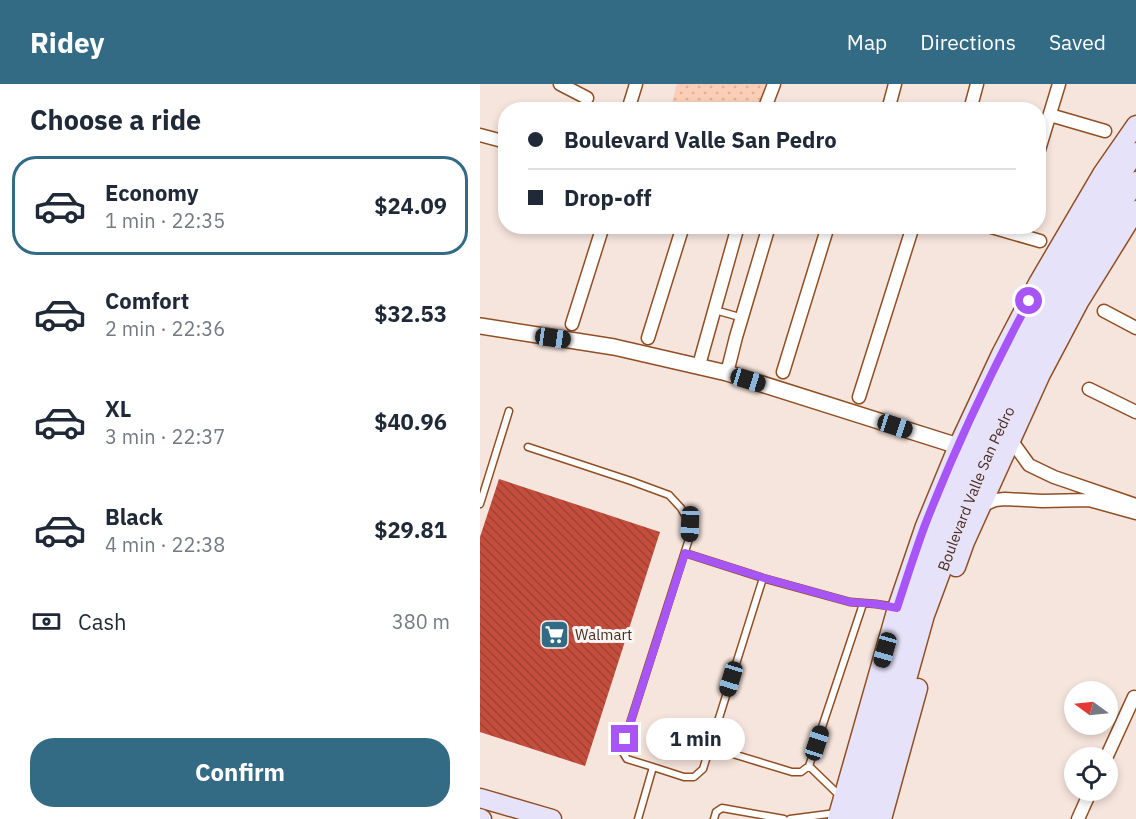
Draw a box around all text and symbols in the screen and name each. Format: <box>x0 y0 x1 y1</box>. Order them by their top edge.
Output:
text: Ridey <box>30 24 104 61</box>
text: Map <box>847 28 887 56</box>
text: Directions <box>920 28 1016 56</box>
text: Saved <box>1049 28 1106 56</box>
text: Choose a ride <box>30 102 201 137</box>
text: Boulevard Valle San Pedro <box>564 125 837 154</box>
text: Economy <box>105 178 199 207</box>
icon: car <box>33 179 87 233</box>
text: Drop-off <box>564 183 651 212</box>
text: $24.09 <box>374 191 447 220</box>
text: 1 min · 22:35 <box>105 207 225 234</box>
text: Comfort <box>105 286 189 315</box>
icon: car <box>33 287 87 341</box>
route start <box>1015 287 1042 314</box>
text: $32.53 <box>374 299 447 328</box>
text: 2 min · 22:36 <box>105 315 225 342</box>
car <box>534 327 572 349</box>
car <box>728 366 768 394</box>
text: XL <box>105 394 131 423</box>
icon: car <box>33 395 87 449</box>
street label: Boulevard Valle San Pedro <box>933 403 1018 574</box>
text: $40.96 <box>374 407 447 436</box>
car <box>875 412 915 440</box>
text: 3 min · 22:37 <box>105 423 225 450</box>
text: Black <box>105 502 163 531</box>
icon: car <box>33 503 87 557</box>
car <box>680 506 700 542</box>
text: $29.81 <box>374 515 447 544</box>
text: 4 min · 22:38 <box>105 531 225 558</box>
icon: cash <box>30 605 63 638</box>
text: Cash <box>78 607 127 636</box>
text: 380 m <box>392 608 450 635</box>
supermarket icon: Walmart <box>538 618 570 650</box>
place label: Walmart <box>575 625 632 644</box>
car <box>871 630 899 670</box>
car <box>717 659 745 699</box>
north arrow <box>1064 681 1118 735</box>
map controls <box>1064 681 1118 801</box>
callout: 1 min <box>646 718 745 760</box>
car <box>803 723 831 763</box>
route end <box>611 725 638 752</box>
text: 1 min <box>669 725 722 752</box>
button: Confirm <box>30 738 450 807</box>
button: locate <box>1064 747 1118 801</box>

